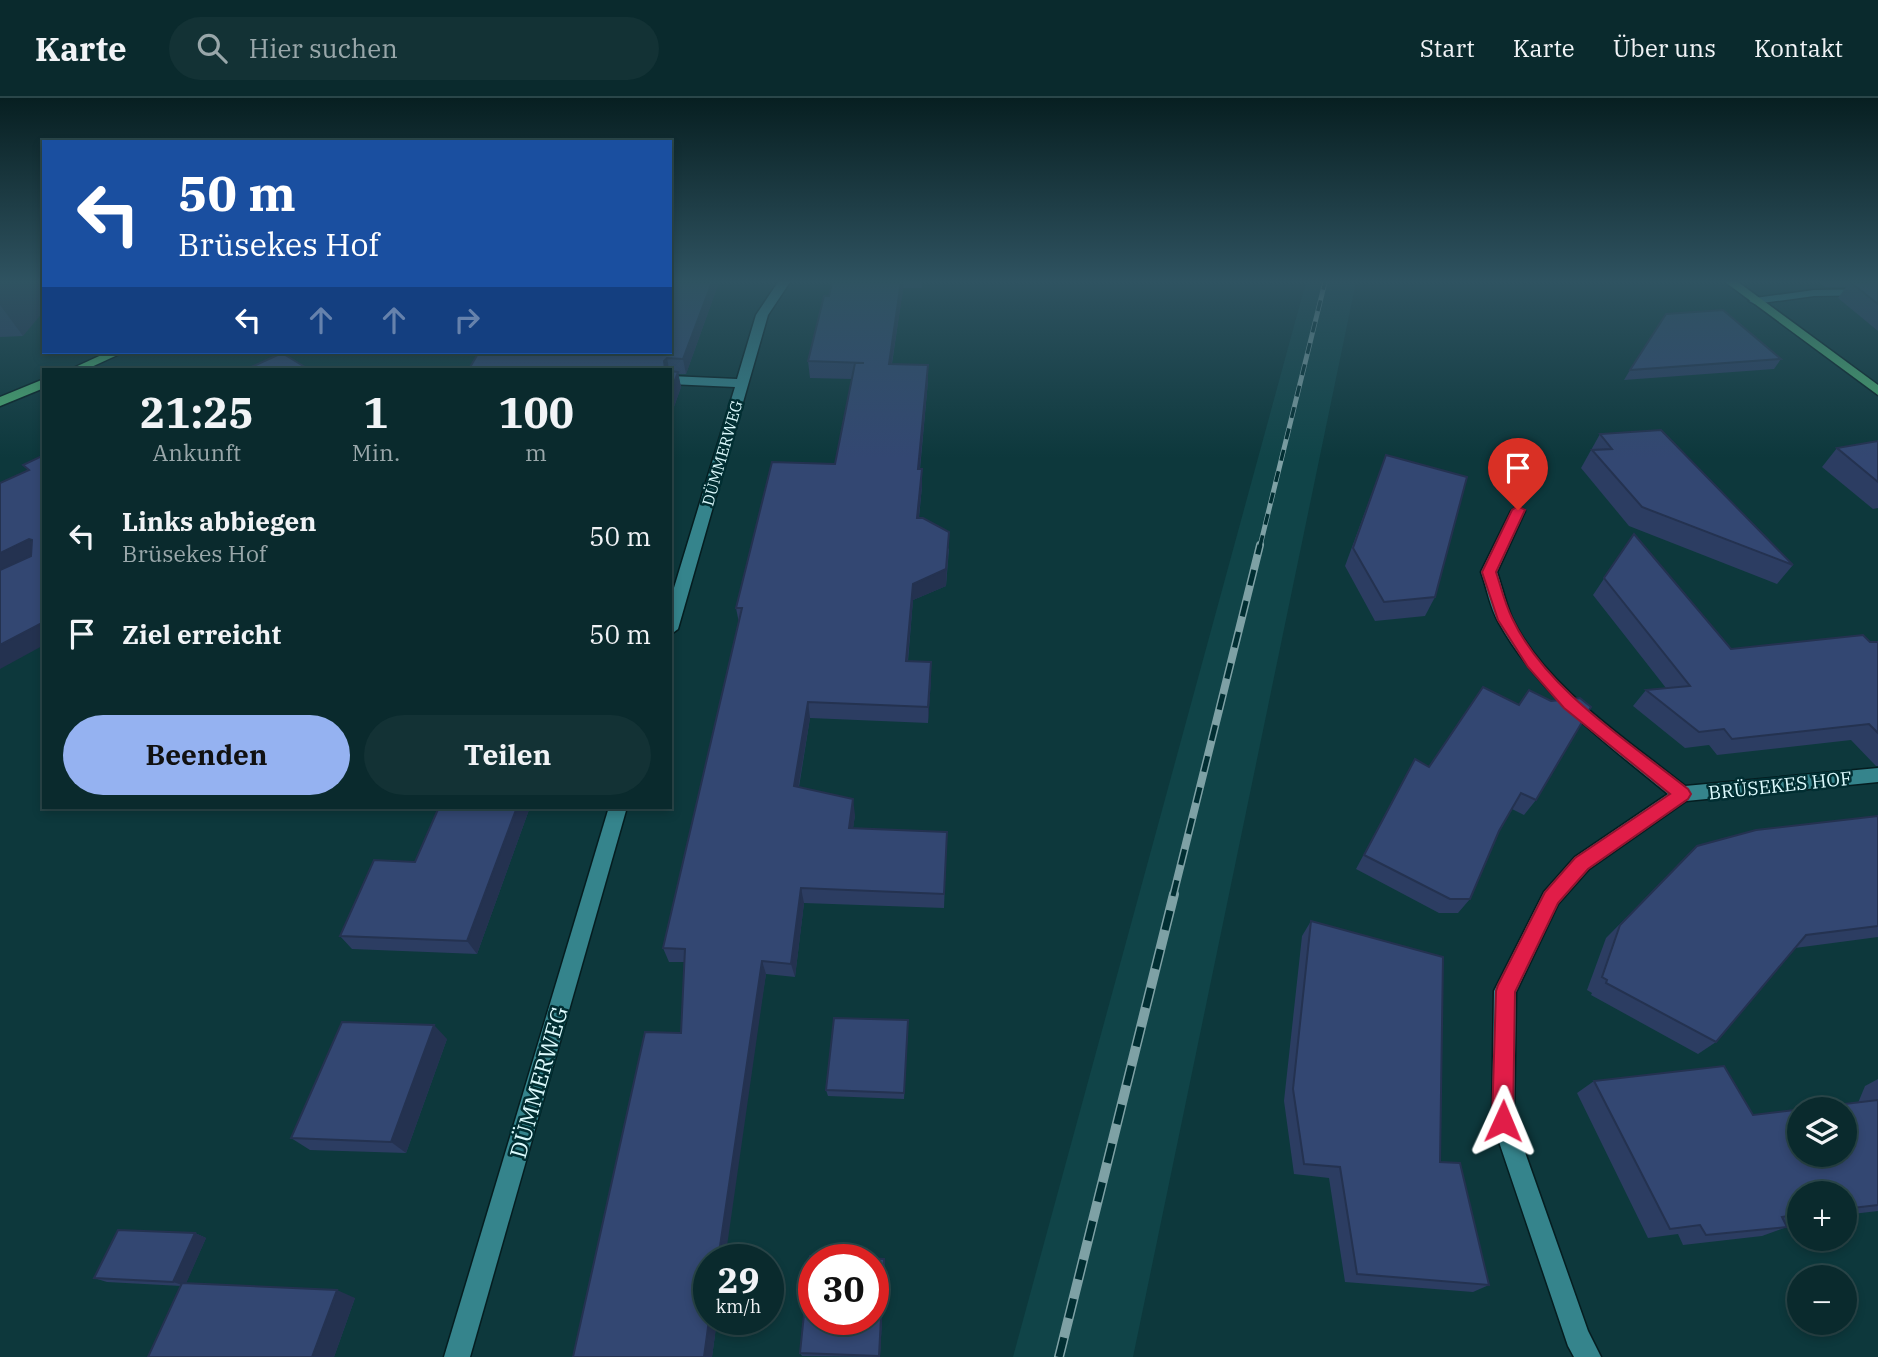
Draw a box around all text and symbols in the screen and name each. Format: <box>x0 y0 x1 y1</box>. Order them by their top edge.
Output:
search box <box>169 17 659 80</box>
text: Karte <box>35 27 127 70</box>
icon: search <box>193 29 231 67</box>
text: Hier suchen <box>249 31 398 65</box>
text: Start <box>1420 32 1475 64</box>
text: Karte <box>1513 32 1575 64</box>
text: Über uns <box>1613 32 1716 64</box>
text: Kontakt <box>1754 32 1843 64</box>
text: 50 m <box>178 161 296 224</box>
icon: left <box>63 168 154 259</box>
text: Brüsekes Hof <box>178 223 379 265</box>
icon: left <box>229 301 267 339</box>
icon: ahead <box>302 301 340 339</box>
icon: ahead <box>375 301 413 339</box>
icon: right <box>448 301 486 339</box>
text: 21:25 <box>140 385 254 440</box>
text: 1 <box>363 385 389 440</box>
text: 100 <box>498 385 574 440</box>
street label: DÜMMERWEG <box>697 398 747 508</box>
text: Ankunft <box>153 437 241 467</box>
text: Min. <box>352 437 400 467</box>
text: m <box>525 437 547 467</box>
pin <box>1488 438 1548 510</box>
icon: arrive <box>1499 449 1537 487</box>
text: Links abbiegen <box>122 504 317 538</box>
icon: left <box>63 517 101 555</box>
text: 50 m <box>589 519 651 553</box>
text: Brüsekes Hof <box>122 538 267 568</box>
icon: arrive <box>63 615 101 653</box>
text: Ziel erreicht <box>122 617 281 651</box>
text: 50 m <box>589 617 651 651</box>
button: Beenden <box>63 715 350 795</box>
button: Teilen <box>364 715 651 795</box>
street label: BRÜSEKES HOF <box>1707 766 1853 804</box>
street label: DÜMMERWEG <box>502 1003 574 1161</box>
position arrow <box>1466 1084 1540 1158</box>
map controls <box>1787 1097 1857 1335</box>
button: layers <box>1787 1097 1857 1167</box>
button: + <box>1787 1181 1857 1251</box>
speed limit sign: 30 <box>798 1244 889 1335</box>
text: 29 <box>717 1257 760 1303</box>
button: − <box>1787 1265 1857 1335</box>
text: km/h <box>716 1295 761 1318</box>

